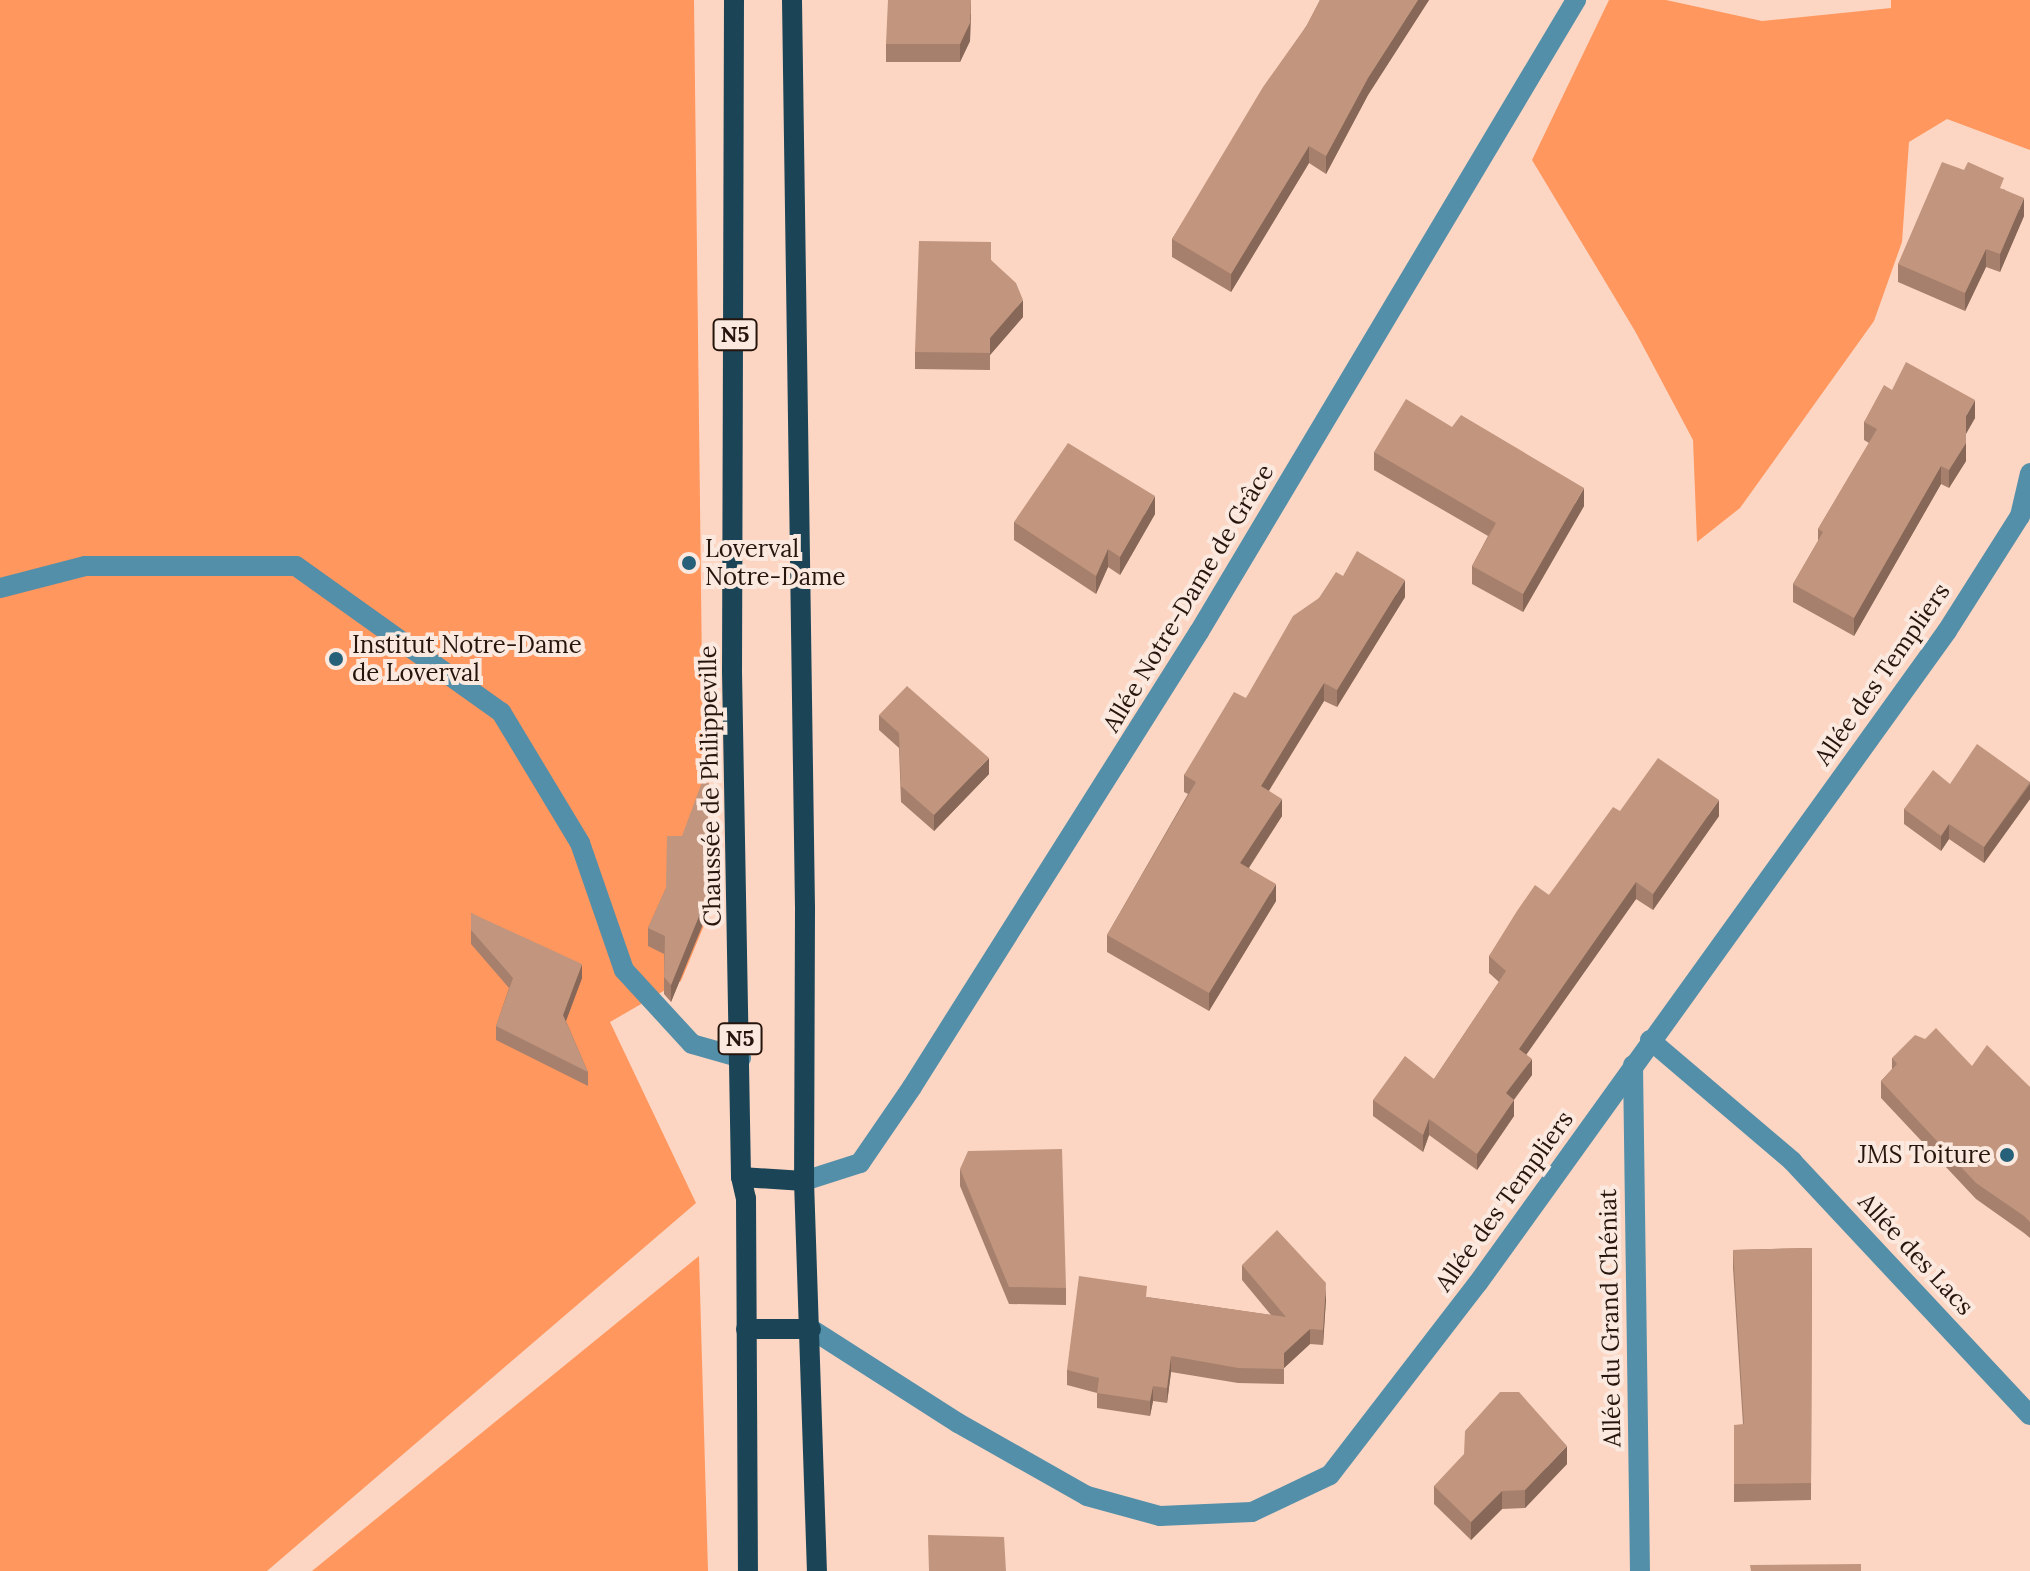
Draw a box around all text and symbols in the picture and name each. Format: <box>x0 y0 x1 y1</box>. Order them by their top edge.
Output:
road number: N5 <box>711 317 759 353</box>
street label: Allée Notre-Dame de Grâce <box>1097 459 1279 737</box>
place label: Loverval Notre-Dame <box>705 535 846 591</box>
marker: Loverval Notre-Dame <box>680 554 698 572</box>
street label: Allée des Templiers <box>1808 577 1956 771</box>
place label: Institut Notre-Dame de Loverval <box>352 631 582 687</box>
street label: Chaussée de Philippeville <box>693 645 727 927</box>
marker: Institut Notre-Dame de Loverval <box>327 650 345 668</box>
road number: N5 <box>716 1021 764 1057</box>
street label: Allée des Templiers <box>1429 1105 1579 1297</box>
place label: JMS Toiture <box>1858 1141 1991 1169</box>
marker: JMS Toiture <box>1998 1146 2016 1164</box>
street label: Allée des Lacs <box>1852 1187 1980 1321</box>
street label: Allée du Grand Chéniat <box>1593 1189 1627 1447</box>

